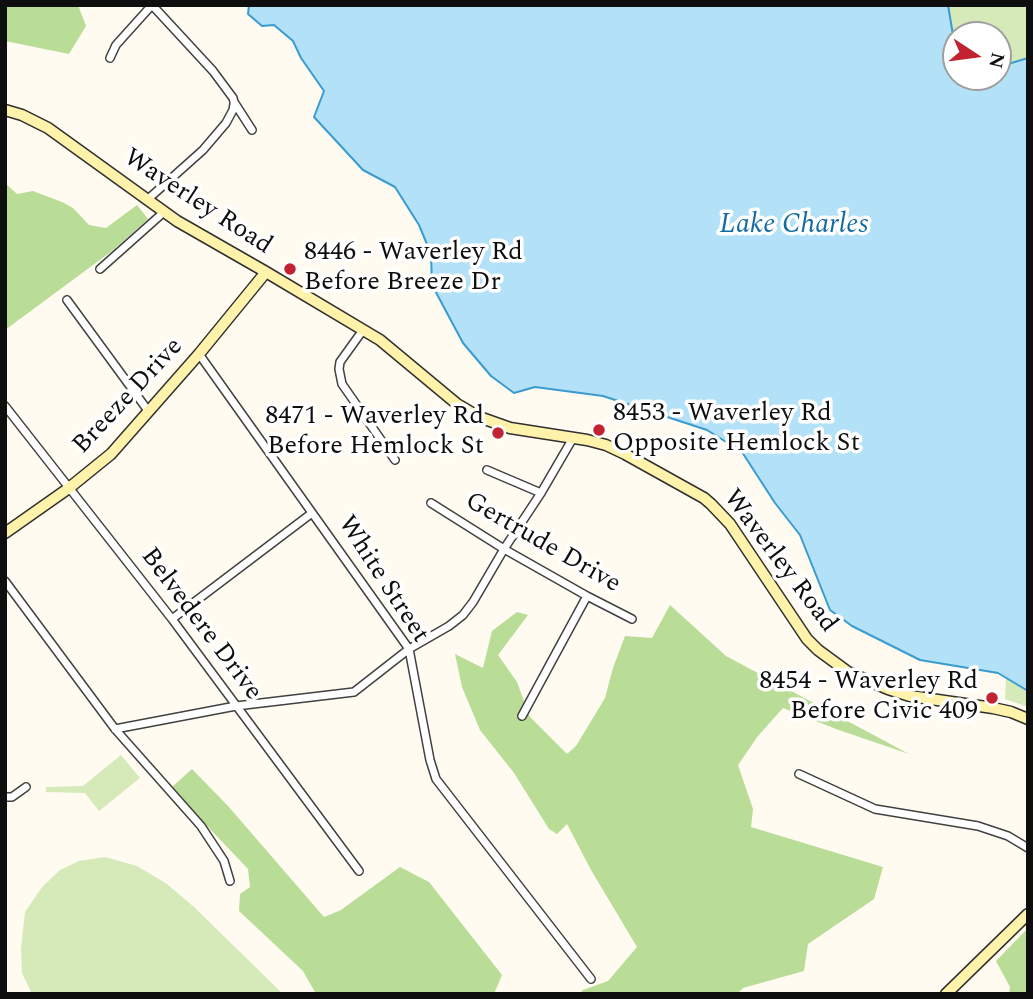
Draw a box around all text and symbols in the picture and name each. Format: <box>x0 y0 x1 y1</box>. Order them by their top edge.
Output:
north arrow <box>942 21 1012 91</box>
text: N <box>980 50 1012 71</box>
street label: Waverley Road <box>117 143 277 263</box>
water label: Lake Charles <box>720 210 868 244</box>
place label: 8446 - Waverley Rd Before Breeze Dr <box>304 238 523 300</box>
marker: 8446 - Waverley Rd Before Breeze Dr <box>282 261 298 277</box>
street label: Breeze Drive <box>67 332 191 462</box>
place label: 8453 - Waverley Rd Opposite Hemlock St <box>613 399 860 460</box>
place label: 8471 - Waverley Rd Before Hemlock St <box>265 402 484 464</box>
marker: 8453 - Waverley Rd Opposite Hemlock St <box>591 422 607 438</box>
marker: 8471 - Waverley Rd Before Hemlock St <box>490 425 506 441</box>
street label: Waverley Road <box>715 484 843 640</box>
street label: Gertrude Drive <box>459 487 625 601</box>
street label: White Street <box>329 511 435 649</box>
street label: Belvedere Drive <box>133 543 267 707</box>
place label: 8454 - Waverley Rd Before Civic 409 <box>759 667 978 728</box>
marker: 8454 - Waverley Rd Before Civic 409 <box>984 690 1000 706</box>

